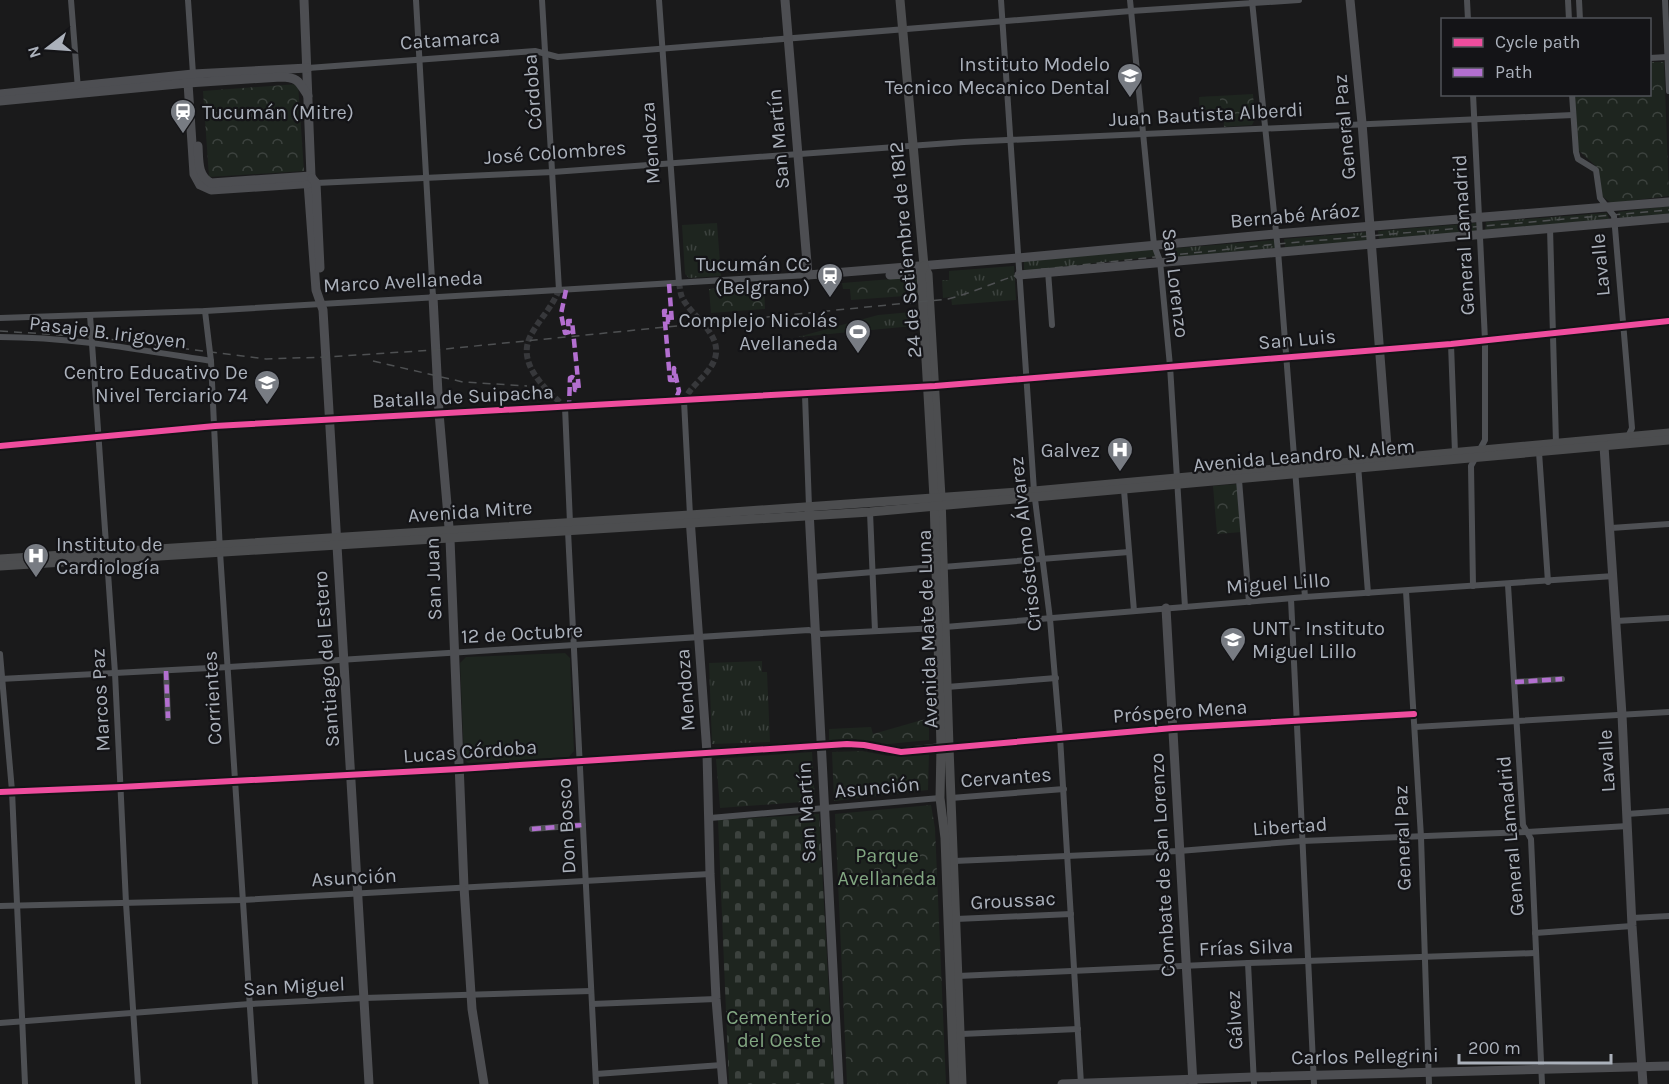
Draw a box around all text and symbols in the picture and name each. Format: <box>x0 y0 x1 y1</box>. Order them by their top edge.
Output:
north arrow <box>18 18 78 78</box>
legend <box>1441 18 1651 96</box>
street label: Catamarca <box>399 25 501 54</box>
text: Cycle path <box>1495 31 1580 53</box>
text: N <box>23 44 45 61</box>
street label: Córdoba <box>518 53 547 131</box>
place label: Instituto Modelo Tecnico Mecanico Dental <box>885 53 1110 99</box>
school or university icon: Instituto Modelo Tecnico Mecanico Dental <box>1115 61 1145 99</box>
text: Path <box>1495 61 1533 83</box>
street label: General Paz <box>1328 73 1361 181</box>
street label: San Martín <box>763 88 794 190</box>
station icon: Tucumán (Mitre) <box>168 97 198 135</box>
street label: Juan Bautista Alberdi <box>1108 98 1304 131</box>
place label: Tucumán (Mitre) <box>202 101 354 124</box>
street label: Mendoza <box>636 101 665 185</box>
street label: José Colombres <box>483 136 627 169</box>
street label: 24 de Setiembre de 1812 <box>885 141 926 359</box>
street label: General Lamadrid <box>1448 154 1479 316</box>
street label: Bernabé Aráoz <box>1229 198 1361 233</box>
street label: San Lorenzo <box>1157 227 1194 339</box>
street label: Lavalle <box>1586 233 1615 297</box>
place label: Tucumán CC (Belgrano) <box>696 253 810 299</box>
station icon: Tucumán CC (Belgrano) <box>815 261 845 299</box>
street label: Marco Avellaneda <box>323 266 484 297</box>
place label: Complejo Nicolás Avellaneda <box>679 309 838 355</box>
street label: Pasaje B. Irigoyen <box>28 311 188 354</box>
sports icon: Complejo Nicolás Avellaneda <box>843 317 873 355</box>
street label: San Luis <box>1257 325 1337 354</box>
place label: Centro Educativo De Nivel Terciario 74 <box>64 361 248 407</box>
school or university icon: Centro Educativo De Nivel Terciario 74 <box>252 368 282 406</box>
street label: Batalla de Suipacha <box>372 380 555 413</box>
street label: Avenida Leandro N. Alem <box>1192 434 1416 477</box>
hospital icon: Galvez <box>1105 435 1135 473</box>
place label: Galvez <box>1041 439 1100 462</box>
street label: Crisóstomo Álvarez <box>1004 456 1046 632</box>
street label: Avenida Mitre <box>407 496 533 527</box>
street label: Avenida Mate de Luna <box>913 529 942 729</box>
place label: Instituto de Cardiología <box>56 533 163 579</box>
street label: San Juan <box>421 537 446 621</box>
hospital icon: Instituto de Cardiología <box>21 541 51 579</box>
street label: Miguel Lillo <box>1225 568 1331 599</box>
street label: Santiago del Estero <box>309 570 344 748</box>
place label: UNT - Instituto Miguel Lillo <box>1252 617 1385 663</box>
street label: 12 de Octubre <box>460 619 584 648</box>
school or university icon: UNT - Instituto Miguel Lillo <box>1218 625 1248 663</box>
street label: Marcos Paz <box>86 648 115 752</box>
street label: Mendoza <box>671 648 700 732</box>
street label: Corrientes <box>199 650 226 746</box>
street label: Próspero Mena <box>1112 695 1248 728</box>
street label: Lavalle <box>1593 729 1620 793</box>
street label: Lucas Córdoba <box>402 735 538 768</box>
street label: Combate de San Lorenzo <box>1145 752 1180 978</box>
street label: General Lamadrid <box>1492 755 1529 917</box>
street label: San Martín <box>792 761 821 863</box>
street label: Cervantes <box>960 763 1052 792</box>
street label: Asunción <box>833 772 921 803</box>
street label: Don Bosco <box>553 777 580 875</box>
street label: General Paz <box>1389 785 1416 891</box>
street label: Libertad <box>1252 812 1328 841</box>
park label: Parque Avellaneda <box>838 844 936 890</box>
street label: Asunción <box>311 864 397 891</box>
street label: Groussac <box>970 887 1056 914</box>
street label: Frías Silva <box>1198 934 1294 961</box>
street label: San Miguel <box>242 972 346 1001</box>
street label: Gálvez <box>1221 990 1248 1050</box>
park label: Cementerio del Oeste <box>726 1006 832 1052</box>
scale bar <box>1459 1027 1610 1065</box>
text: 200 m <box>1468 1037 1521 1059</box>
street label: Carlos Pellegrini <box>1291 1044 1439 1069</box>

